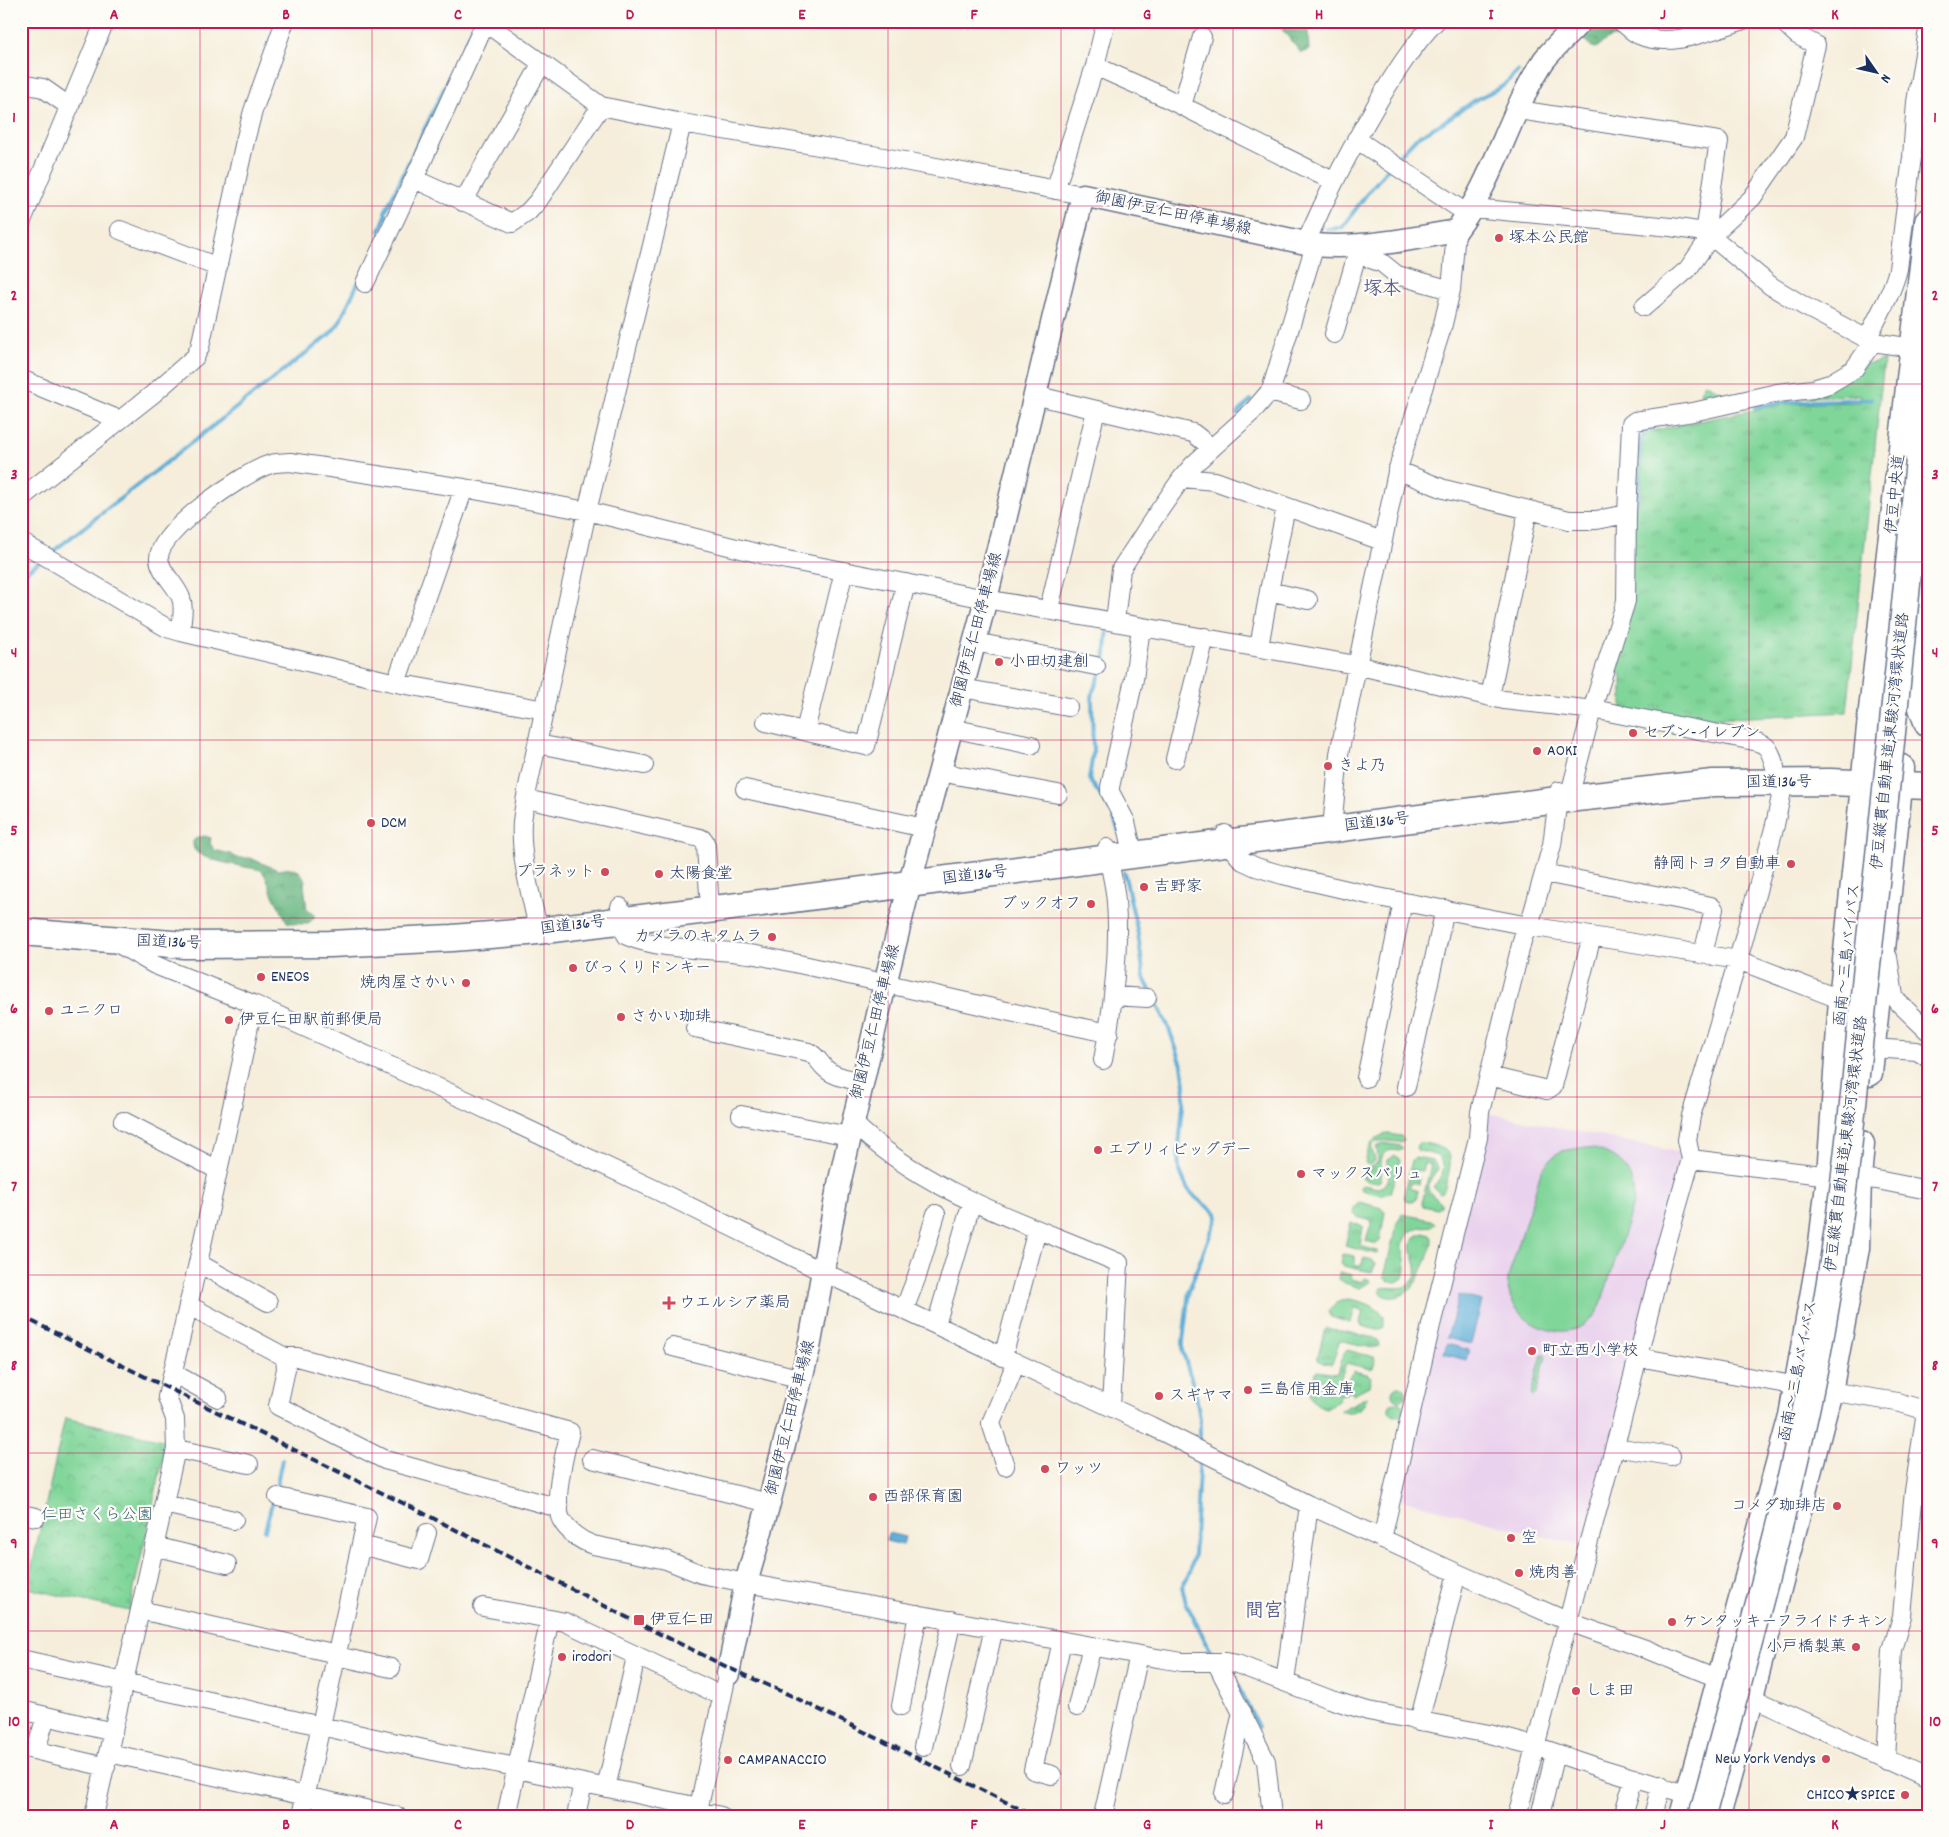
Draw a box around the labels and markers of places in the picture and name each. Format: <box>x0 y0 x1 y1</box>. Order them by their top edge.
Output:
place label: 塚本公民館 <box>1509 227 1589 250</box>
marker: 塚本公民館 <box>1493 232 1505 244</box>
place label: 小田切建創 <box>1009 651 1089 674</box>
marker: 小田切建創 <box>993 656 1005 668</box>
place label: セブン-イレブン <box>1643 722 1760 745</box>
marker: セブン-イレブン <box>1627 727 1639 739</box>
place label: AOKI <box>1547 740 1577 763</box>
marker: AOKI <box>1531 745 1543 757</box>
place label: きよ乃 <box>1338 755 1386 778</box>
marker: きよ乃 <box>1322 760 1334 772</box>
place label: DCM <box>381 812 407 835</box>
marker: DCM <box>365 817 377 829</box>
place label: 静岡トヨタ自動車 <box>1653 853 1781 876</box>
marker: 静岡トヨタ自動車 <box>1785 858 1797 870</box>
place label: プラネット <box>516 861 595 884</box>
place label: 太陽食堂 <box>669 863 733 886</box>
marker: プラネット <box>599 866 611 878</box>
marker: 太陽食堂 <box>653 868 665 880</box>
place label: 吉野家 <box>1154 876 1202 899</box>
marker: 吉野家 <box>1138 881 1150 893</box>
place label: ブックオフ <box>1001 893 1081 916</box>
marker: ブックオフ <box>1085 898 1097 910</box>
place label: カメラのキタムラ <box>634 926 762 949</box>
marker: カメラのキタムラ <box>766 931 778 943</box>
place label: びっくりドンキー <box>583 957 711 980</box>
marker: びっくりドンキー <box>567 962 579 974</box>
place label: ENEOS <box>271 966 310 989</box>
marker: ENEOS <box>255 971 267 983</box>
place label: 焼肉屋さかい <box>360 972 456 995</box>
marker: 焼肉屋さかい <box>460 977 472 989</box>
place label: ユニクロ <box>59 1000 123 1023</box>
marker: ユニクロ <box>43 1005 55 1017</box>
place label: さかい珈琲 <box>631 1006 711 1029</box>
place label: 伊豆仁田駅前郵便局 <box>239 1009 383 1032</box>
marker: さかい珈琲 <box>615 1011 627 1023</box>
marker: 伊豆仁田駅前郵便局 <box>223 1014 235 1026</box>
place label: エブリィビッグデー <box>1108 1139 1252 1162</box>
marker: エブリィビッグデー <box>1092 1144 1104 1156</box>
place label: マックスバリュ <box>1311 1163 1423 1186</box>
marker: マックスバリュ <box>1295 1168 1307 1180</box>
place label: ウエルシア薬局 <box>679 1292 791 1315</box>
marker: ウエルシア薬局 <box>663 1297 675 1309</box>
place label: 町立西小学校 <box>1542 1340 1638 1363</box>
marker: 町立西小学校 <box>1526 1345 1538 1357</box>
place label: 三島信用金庫 <box>1258 1379 1354 1402</box>
marker: 三島信用金庫 <box>1242 1384 1254 1396</box>
place label: スギヤマ <box>1169 1385 1233 1408</box>
marker: スギヤマ <box>1153 1390 1165 1402</box>
place label: ワッツ <box>1055 1458 1103 1481</box>
marker: ワッツ <box>1039 1463 1051 1475</box>
place label: 西部保育園 <box>883 1486 963 1509</box>
marker: 西部保育園 <box>867 1491 879 1503</box>
place label: コメダ珈琲店 <box>1731 1495 1827 1518</box>
marker: コメダ珈琲店 <box>1831 1500 1843 1512</box>
place label: 空 <box>1521 1527 1537 1550</box>
marker: 空 <box>1505 1532 1517 1544</box>
place label: 焼肉善 <box>1529 1562 1577 1585</box>
marker: 焼肉善 <box>1513 1567 1525 1579</box>
place label: 伊豆仁田 <box>650 1609 714 1632</box>
place label: ケンタッキーフライドチキン <box>1682 1611 1888 1634</box>
marker: 伊豆仁田 <box>632 1613 646 1627</box>
marker: ケンタッキーフライドチキン <box>1666 1616 1678 1628</box>
place label: 小戸橋製菓 <box>1766 1636 1846 1659</box>
marker: 小戸橋製菓 <box>1850 1641 1862 1653</box>
place label: irodori <box>572 1646 612 1669</box>
marker: irodori <box>556 1651 568 1663</box>
place label: しま田 <box>1586 1680 1634 1703</box>
marker: しま田 <box>1570 1685 1582 1697</box>
place label: New York Vendys <box>1715 1748 1816 1771</box>
place label: CAMPANACCIO <box>738 1749 827 1772</box>
marker: New York Vendys <box>1820 1753 1832 1765</box>
marker: CAMPANACCIO <box>722 1754 734 1766</box>
place label: CHICO★SPICE <box>1806 1784 1896 1807</box>
marker: CHICO★SPICE <box>1899 1789 1911 1801</box>

